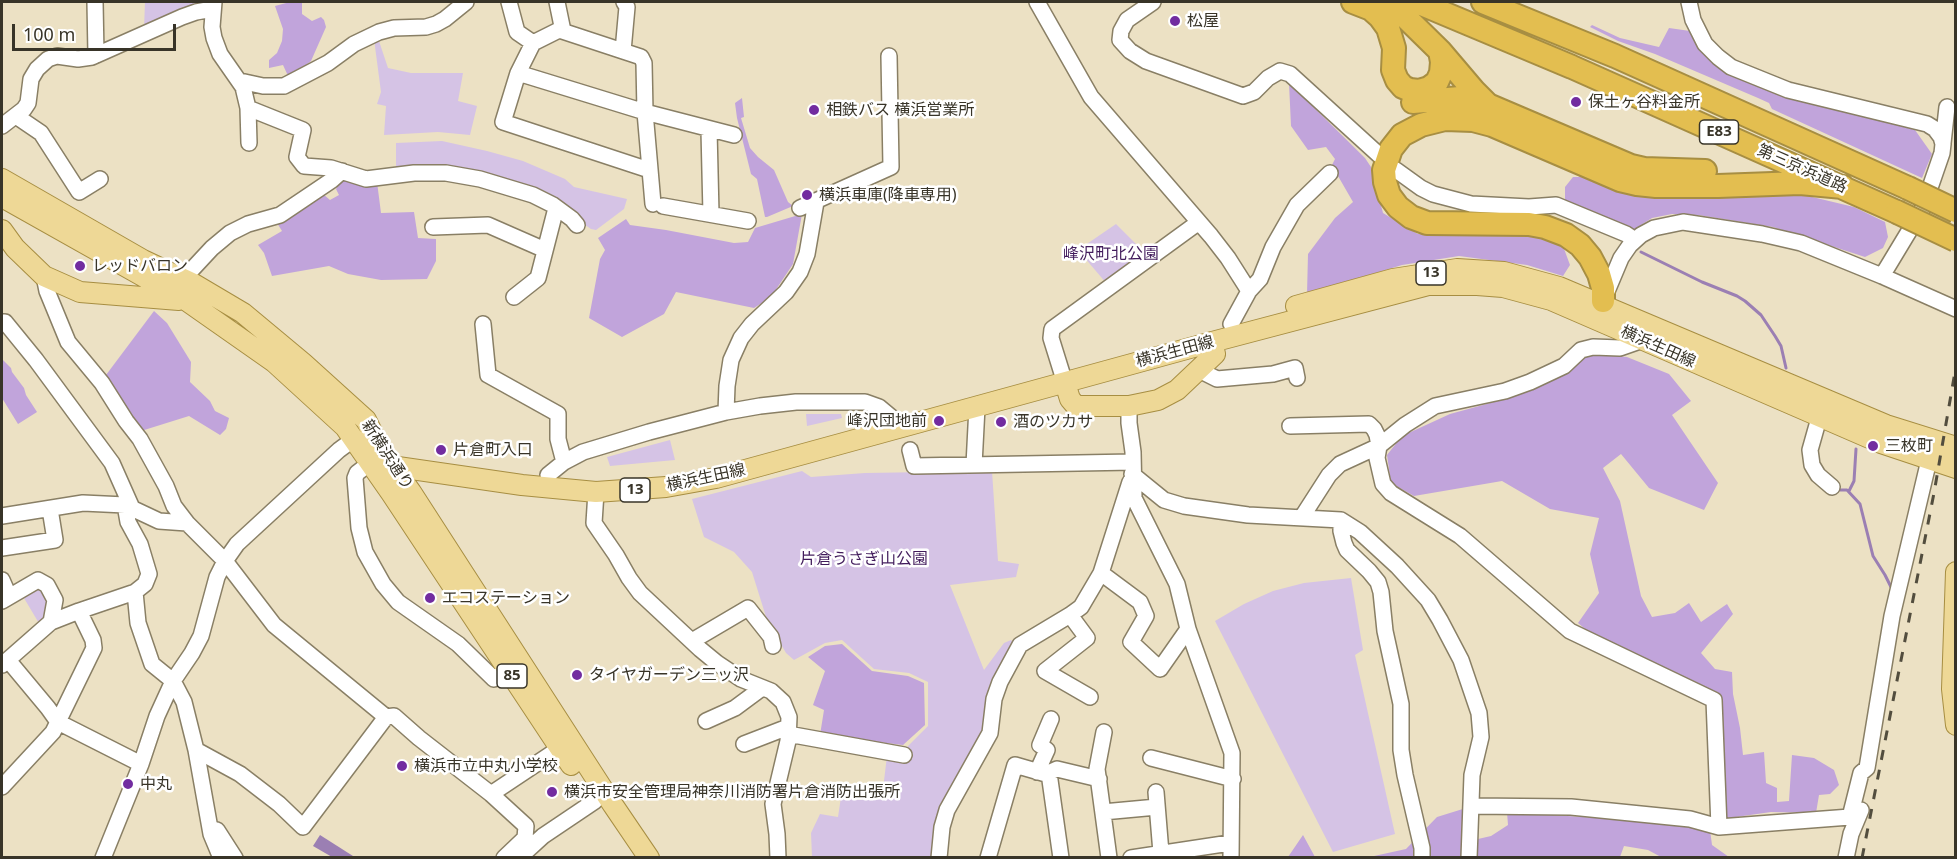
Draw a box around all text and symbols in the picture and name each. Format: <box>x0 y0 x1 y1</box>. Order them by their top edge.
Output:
place label: 松屋 <box>1187 11 1219 31</box>
scale bar <box>15 12 178 50</box>
marker: 松屋 <box>1168 14 1182 28</box>
text: 100 m <box>23 22 75 46</box>
place label: 保土ヶ谷料金所 <box>1588 92 1700 112</box>
marker: 保土ヶ谷料金所 <box>1569 95 1583 109</box>
place label: 相鉄バス 横浜営業所 <box>826 100 974 120</box>
marker: 相鉄バス 横浜営業所 <box>807 103 821 117</box>
road number: E83 <box>1700 120 1738 144</box>
street label: 第三京浜道路 <box>1754 141 1850 197</box>
place label: 横浜車庫(降車専用) <box>819 185 957 205</box>
marker: 横浜車庫(降車専用) <box>800 188 814 202</box>
park label: 峰沢町北公園 <box>1063 244 1159 264</box>
place label: レッドバロン <box>92 256 188 276</box>
marker: レッドバロン <box>73 259 87 273</box>
road number: 13 <box>1416 261 1446 285</box>
street label: 横浜生田線 <box>1618 322 1698 372</box>
street label: 横浜生田線 <box>1134 332 1216 372</box>
place label: 峰沢団地前 <box>847 411 927 431</box>
place label: 酒のツカサ <box>1013 412 1093 432</box>
marker: 峰沢団地前 <box>932 414 946 428</box>
marker: 酒のツカサ <box>994 415 1008 429</box>
street label: 新横浜通り <box>357 416 417 494</box>
place label: 三枚町 <box>1885 436 1933 456</box>
marker: 三枚町 <box>1866 439 1880 453</box>
place label: 片倉町入口 <box>453 440 533 460</box>
marker: 片倉町入口 <box>434 443 448 457</box>
street label: 横浜生田線 <box>665 460 747 496</box>
road number: 13 <box>620 478 650 502</box>
park label: 片倉うさぎ山公園 <box>800 549 928 569</box>
place label: エコステーション <box>442 588 570 608</box>
marker: エコステーション <box>423 591 437 605</box>
road number: 85 <box>497 664 527 688</box>
place label: タイヤガーデン三ッ沢 <box>589 665 749 685</box>
marker: タイヤガーデン三ッ沢 <box>570 668 584 682</box>
place label: 横浜市立中丸小学校 <box>414 756 558 776</box>
marker: 横浜市立中丸小学校 <box>395 759 409 773</box>
place label: 中丸 <box>140 774 172 794</box>
marker: 中丸 <box>121 777 135 791</box>
place label: 横浜市安全管理局神奈川消防署片倉消防出張所 <box>564 782 900 802</box>
marker: 横浜市安全管理局神奈川消防署片倉消防出張所 <box>545 785 559 799</box>

